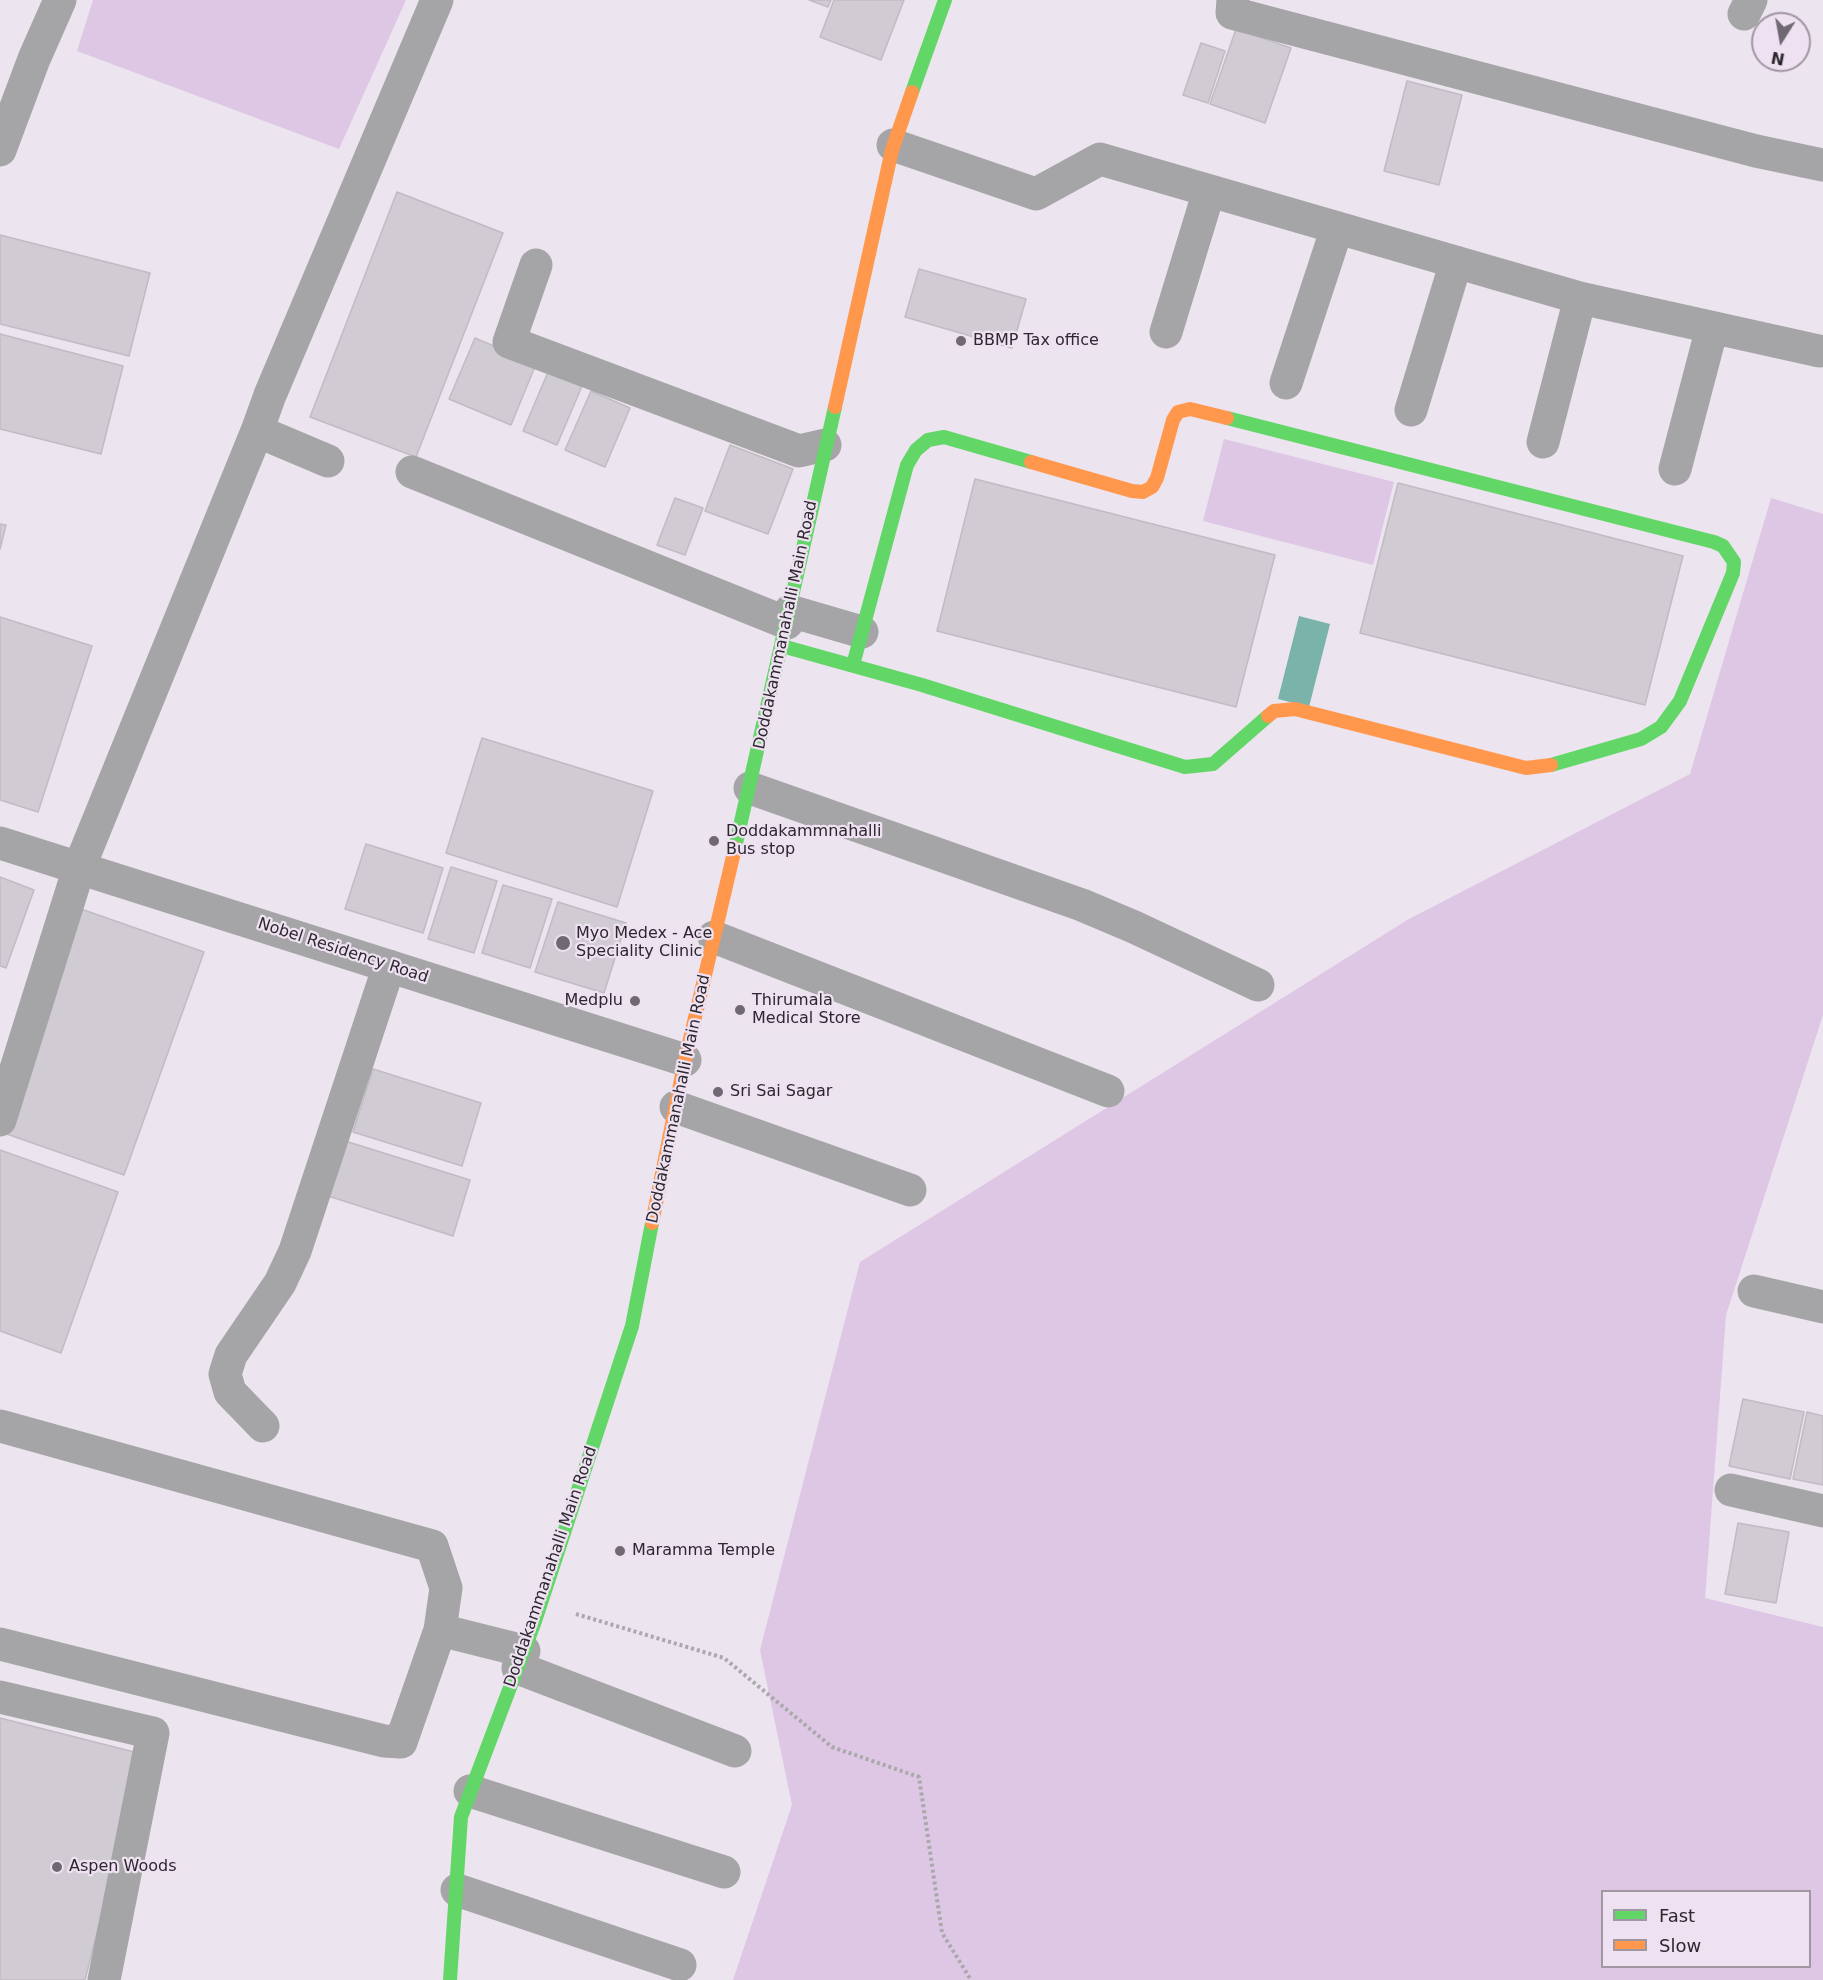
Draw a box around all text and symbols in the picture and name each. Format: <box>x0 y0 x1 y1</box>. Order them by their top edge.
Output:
north arrow <box>1751 12 1811 72</box>
text: N <box>1769 48 1786 69</box>
place label: BBMP Tax office <box>973 331 1099 351</box>
marker: BBMP Tax office <box>954 334 968 348</box>
street label: Doddakammanahalli Main Road <box>750 499 822 751</box>
place label: Doddakammnahalli Bus stop <box>726 822 881 860</box>
marker: Doddakammnahalli Bus stop <box>707 834 721 848</box>
street label: Nobel Residency Road <box>255 914 431 988</box>
place label: Myo Medex - Ace Speciality Clinic <box>576 924 712 962</box>
marker: Myo Medex - Ace Speciality Clinic <box>554 934 572 952</box>
street label: Doddakammanahalli Main Road <box>643 973 715 1225</box>
place label: Medplu <box>564 991 623 1011</box>
place label: Thirumala Medical Store <box>752 991 861 1029</box>
marker: Medplu <box>628 994 642 1008</box>
marker: Thirumala Medical Store <box>733 1003 747 1017</box>
place label: Sri Sai Sagar <box>730 1082 832 1102</box>
marker: Sri Sai Sagar <box>711 1085 725 1099</box>
street label: Doddakammanahalli Main Road <box>501 1444 601 1690</box>
place label: Maramma Temple <box>632 1541 775 1561</box>
marker: Maramma Temple <box>613 1544 627 1558</box>
place label: Aspen Woods <box>69 1857 176 1877</box>
marker: Aspen Woods <box>50 1860 64 1874</box>
legend <box>1601 1890 1811 1968</box>
text: Fast <box>1659 1905 1695 1926</box>
text: Slow <box>1659 1935 1701 1956</box>

